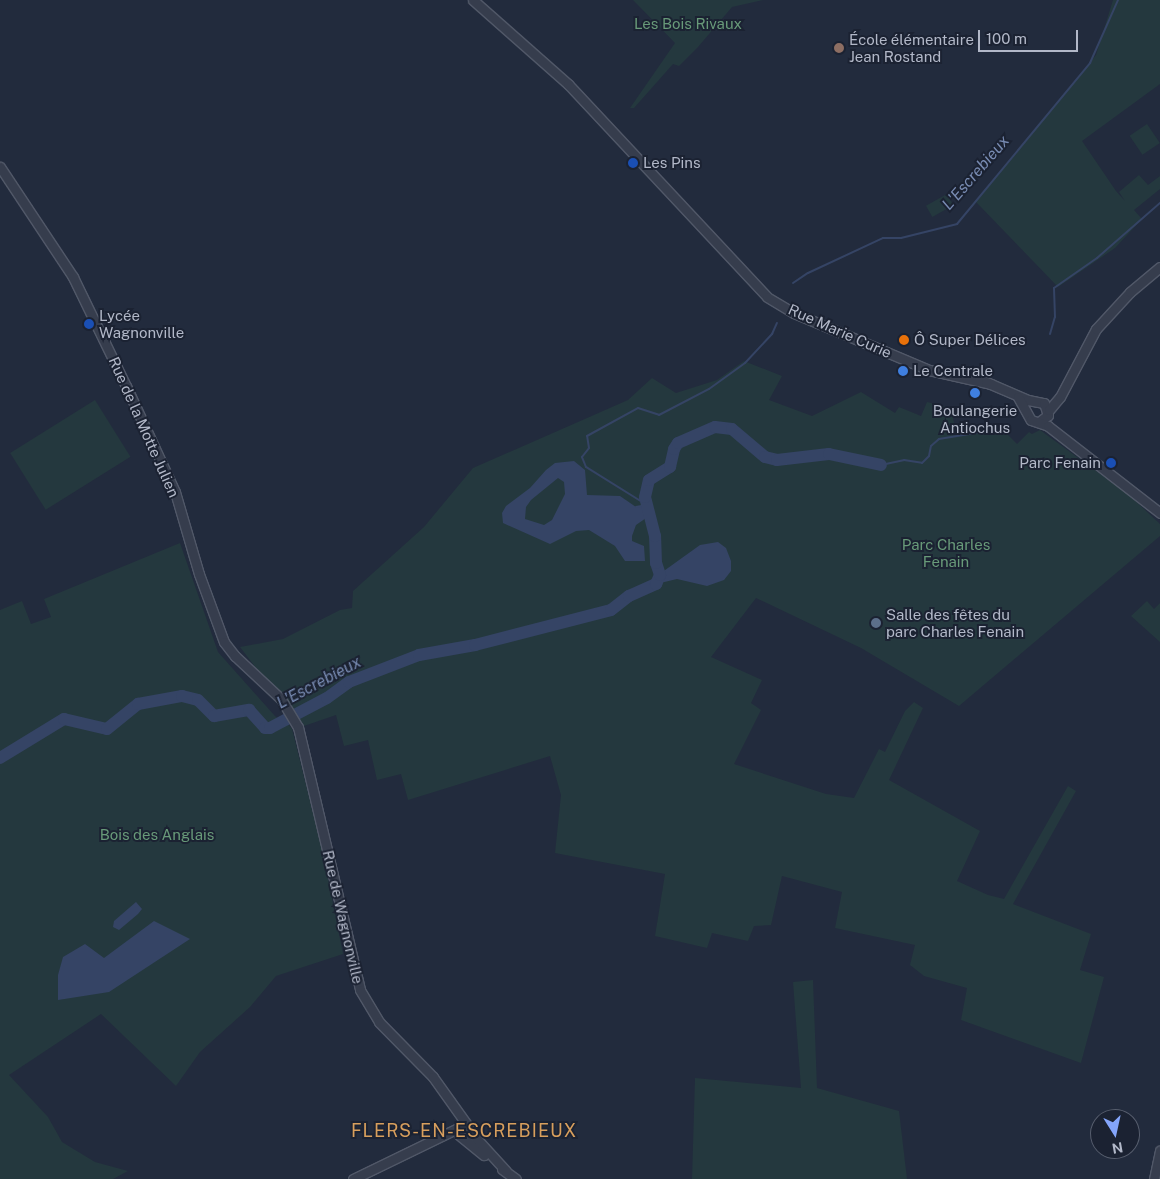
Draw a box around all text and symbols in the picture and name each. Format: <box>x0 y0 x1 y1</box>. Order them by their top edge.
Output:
park label: Les Bois Rivaux <box>634 15 742 33</box>
scale bar <box>980 20 1080 52</box>
place label: École élémentaire Jean Rostand <box>849 30 974 65</box>
text: 100 m <box>986 30 1027 47</box>
marker: École élémentaire Jean Rostand <box>833 42 845 54</box>
water label: L'Escrebieux <box>938 132 1014 214</box>
place label: Les Pins <box>643 154 701 172</box>
marker: Les Pins <box>627 157 639 169</box>
street label: Rue Marie Curie <box>785 300 895 362</box>
place label: Lycée Wagnonville <box>99 306 184 341</box>
marker: Lycée Wagnonville <box>83 318 95 330</box>
place label: Ô Super Délices <box>914 331 1026 349</box>
marker: Ô Super Délices <box>898 334 910 346</box>
street label: Rue de la Motte Julien <box>105 354 183 500</box>
place label: Le Centrale <box>913 362 993 380</box>
marker: Le Centrale <box>897 365 909 377</box>
marker: Boulangerie Antiochus <box>969 387 981 399</box>
place label: Boulangerie Antiochus <box>933 401 1017 436</box>
place label: Parc Fenain <box>1019 454 1101 472</box>
marker: Parc Fenain <box>1105 457 1117 469</box>
park label: Parc Charles Fenain <box>902 535 990 570</box>
place label: Salle des fêtes du parc Charles Fenain <box>886 605 1024 640</box>
marker: Salle des fêtes du parc Charles Fenain <box>870 617 882 629</box>
water label: L'Escrebieux <box>274 653 364 713</box>
park label: Bois des Anglais <box>100 826 214 844</box>
street label: Rue de Wagnonville <box>319 848 367 986</box>
north arrow <box>1090 1109 1140 1159</box>
district label: FLERS-EN-ESCREBIEUX <box>349 1120 579 1142</box>
text: N <box>1111 1139 1124 1157</box>

